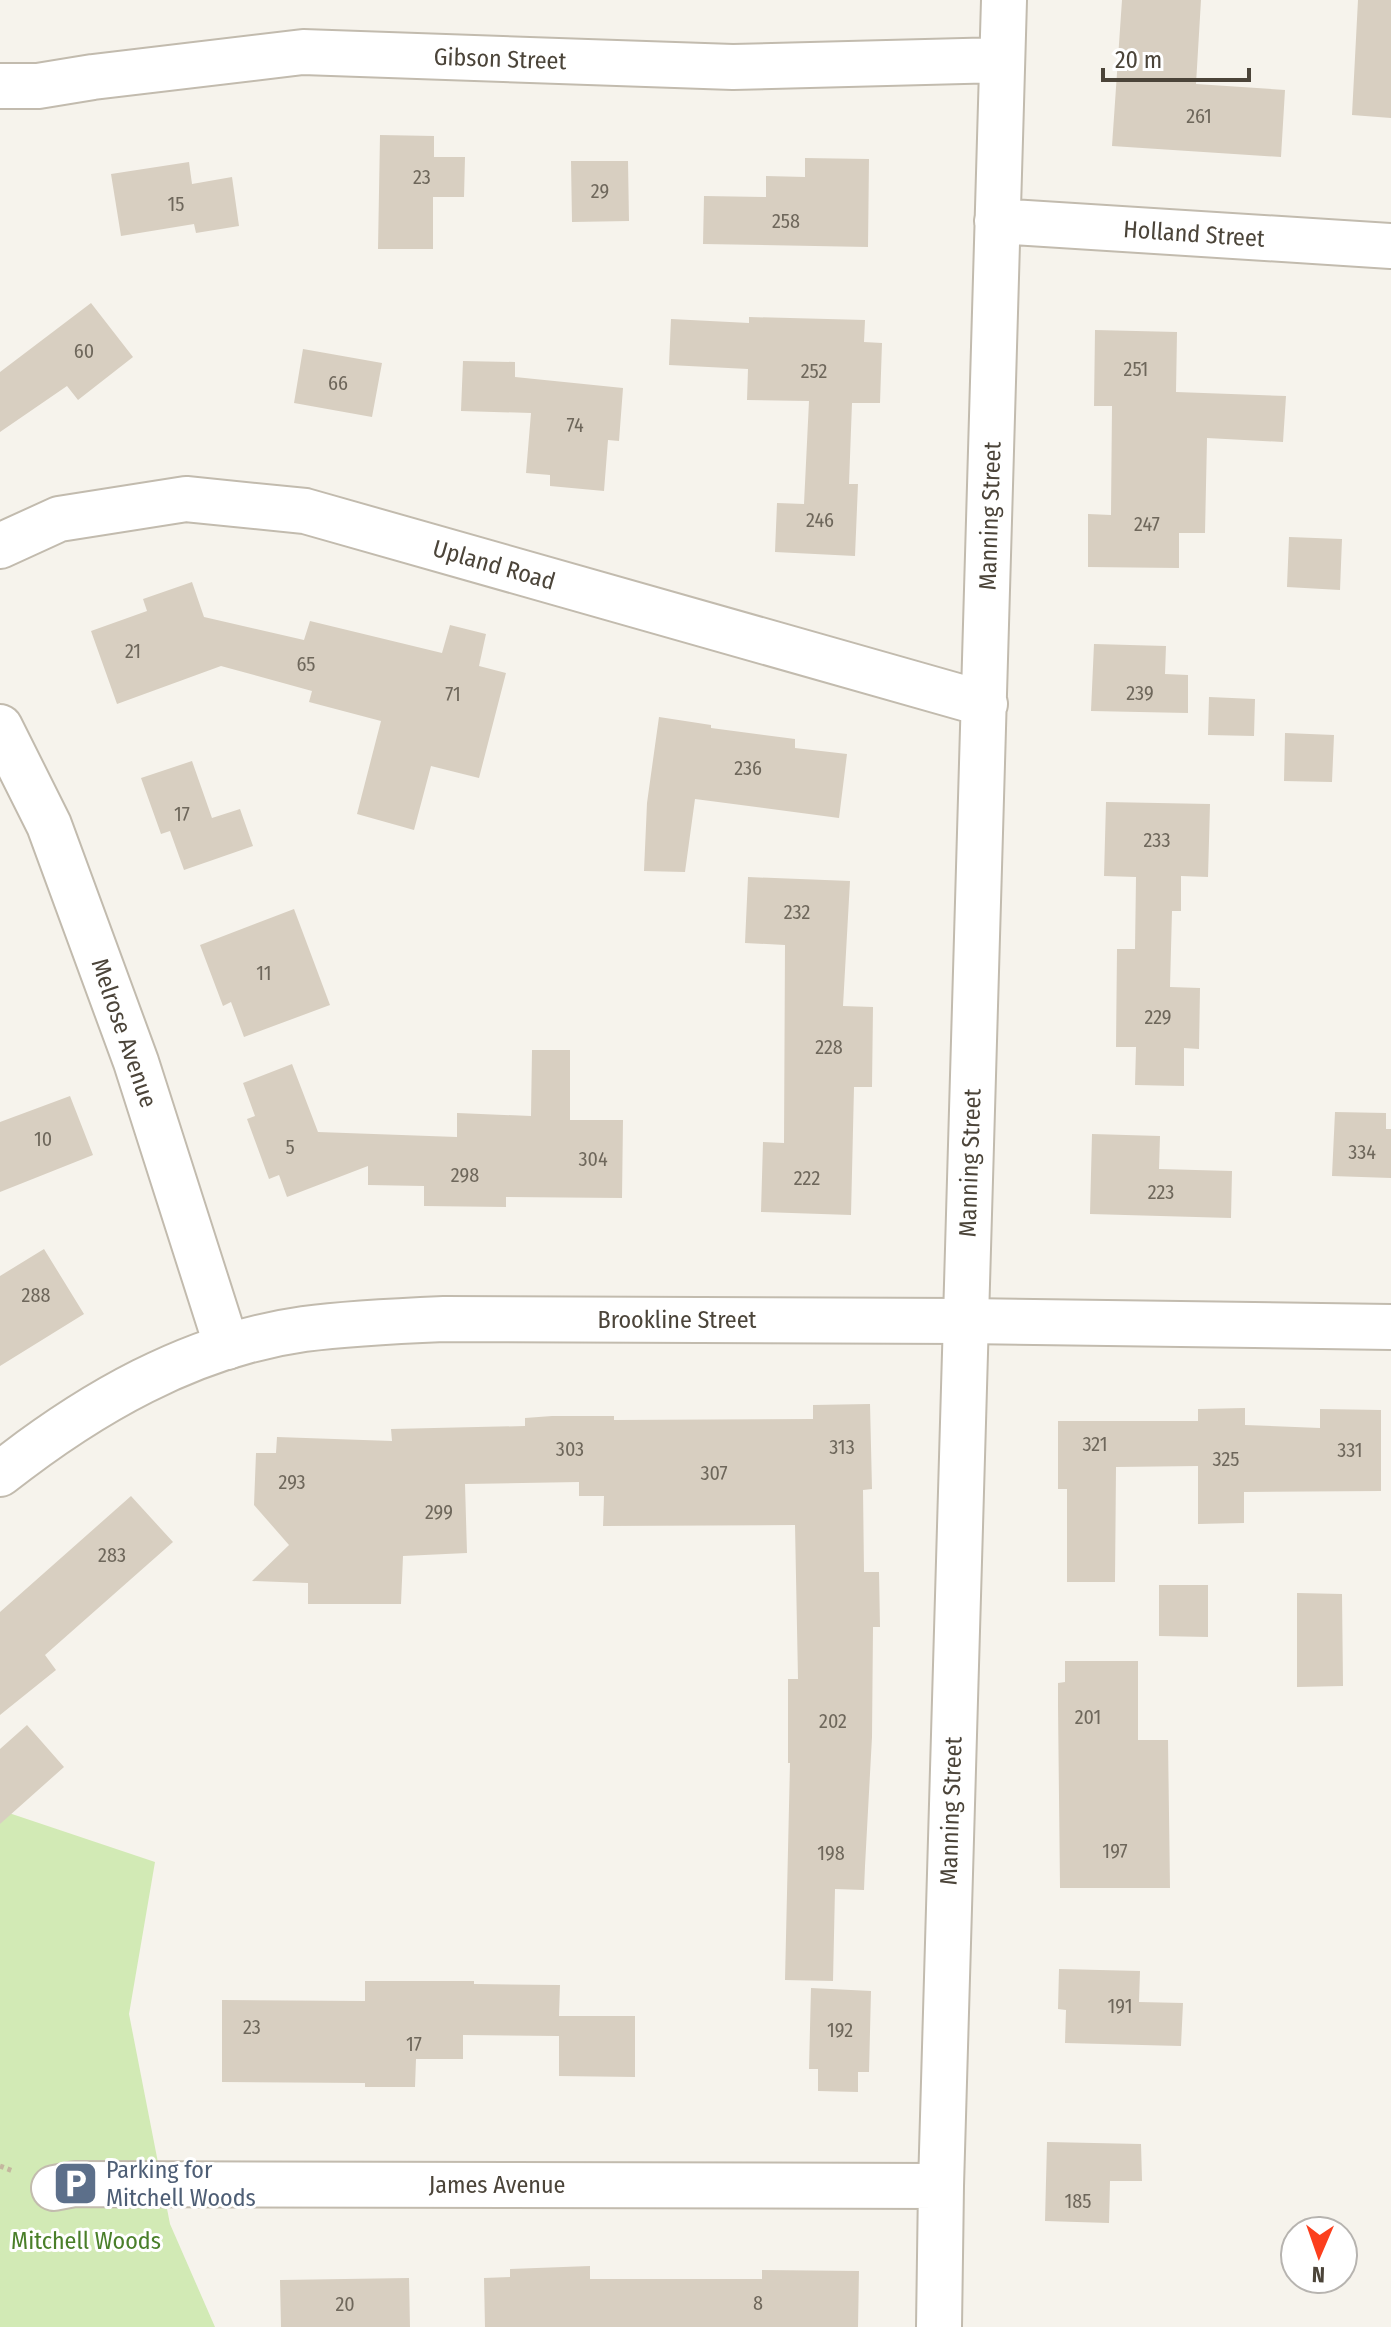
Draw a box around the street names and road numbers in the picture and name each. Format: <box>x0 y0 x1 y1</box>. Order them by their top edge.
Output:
street label: Gibson Street <box>433 43 567 75</box>
street label: Holland Street <box>1122 215 1266 253</box>
street label: Manning Street <box>973 441 1007 591</box>
street label: Upland Road <box>430 534 558 596</box>
street label: Melrose Avenue <box>85 955 163 1111</box>
street label: Manning Street <box>953 1088 987 1238</box>
street label: Brookline Street <box>598 1306 757 1334</box>
street label: Manning Street <box>934 1736 968 1886</box>
street label: James Avenue <box>429 2171 565 2199</box>

